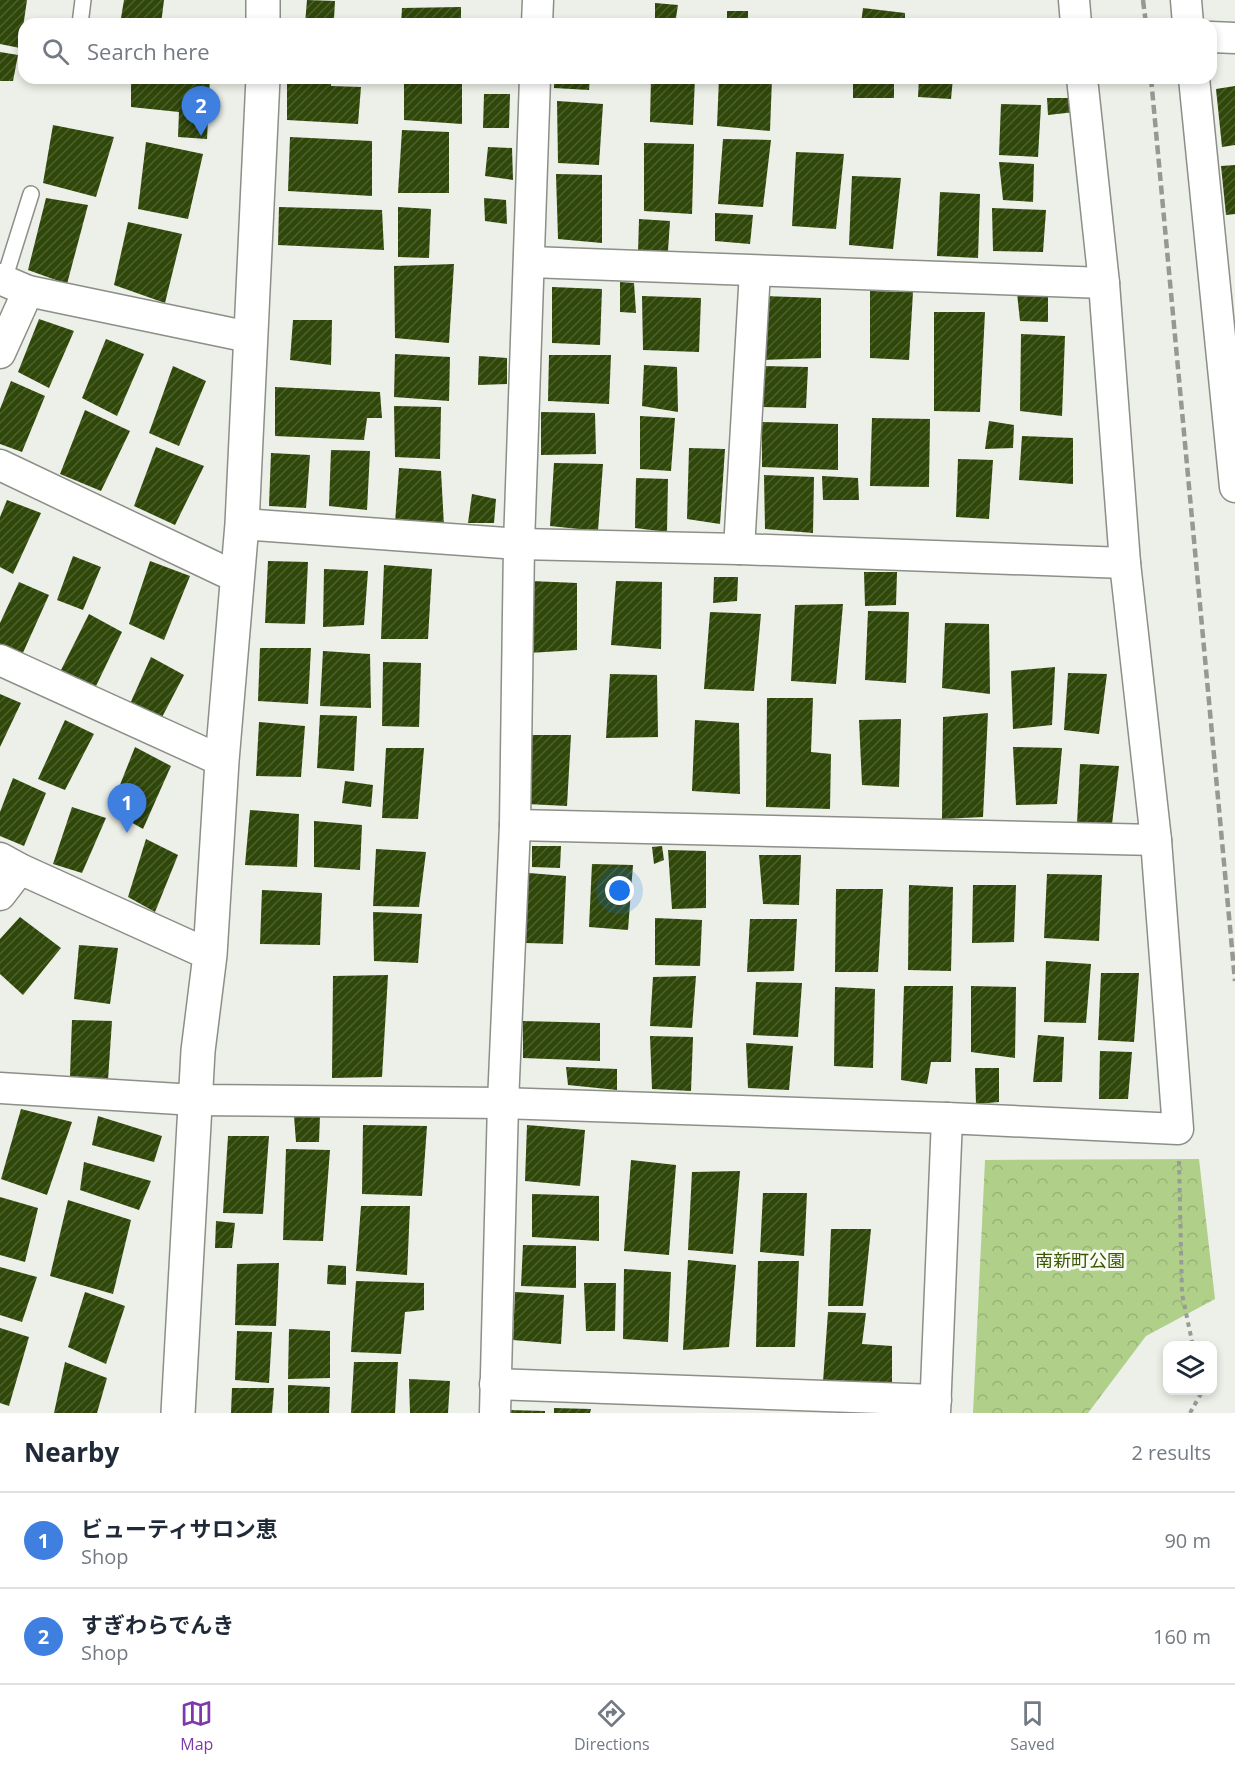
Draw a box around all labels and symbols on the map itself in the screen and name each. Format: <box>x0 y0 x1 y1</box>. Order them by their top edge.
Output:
pin: 2 <box>182 86 220 136</box>
pin: 1 <box>108 784 146 833</box>
your location <box>605 876 634 905</box>
park label: 南新町公園 <box>1035 1248 1125 1272</box>

